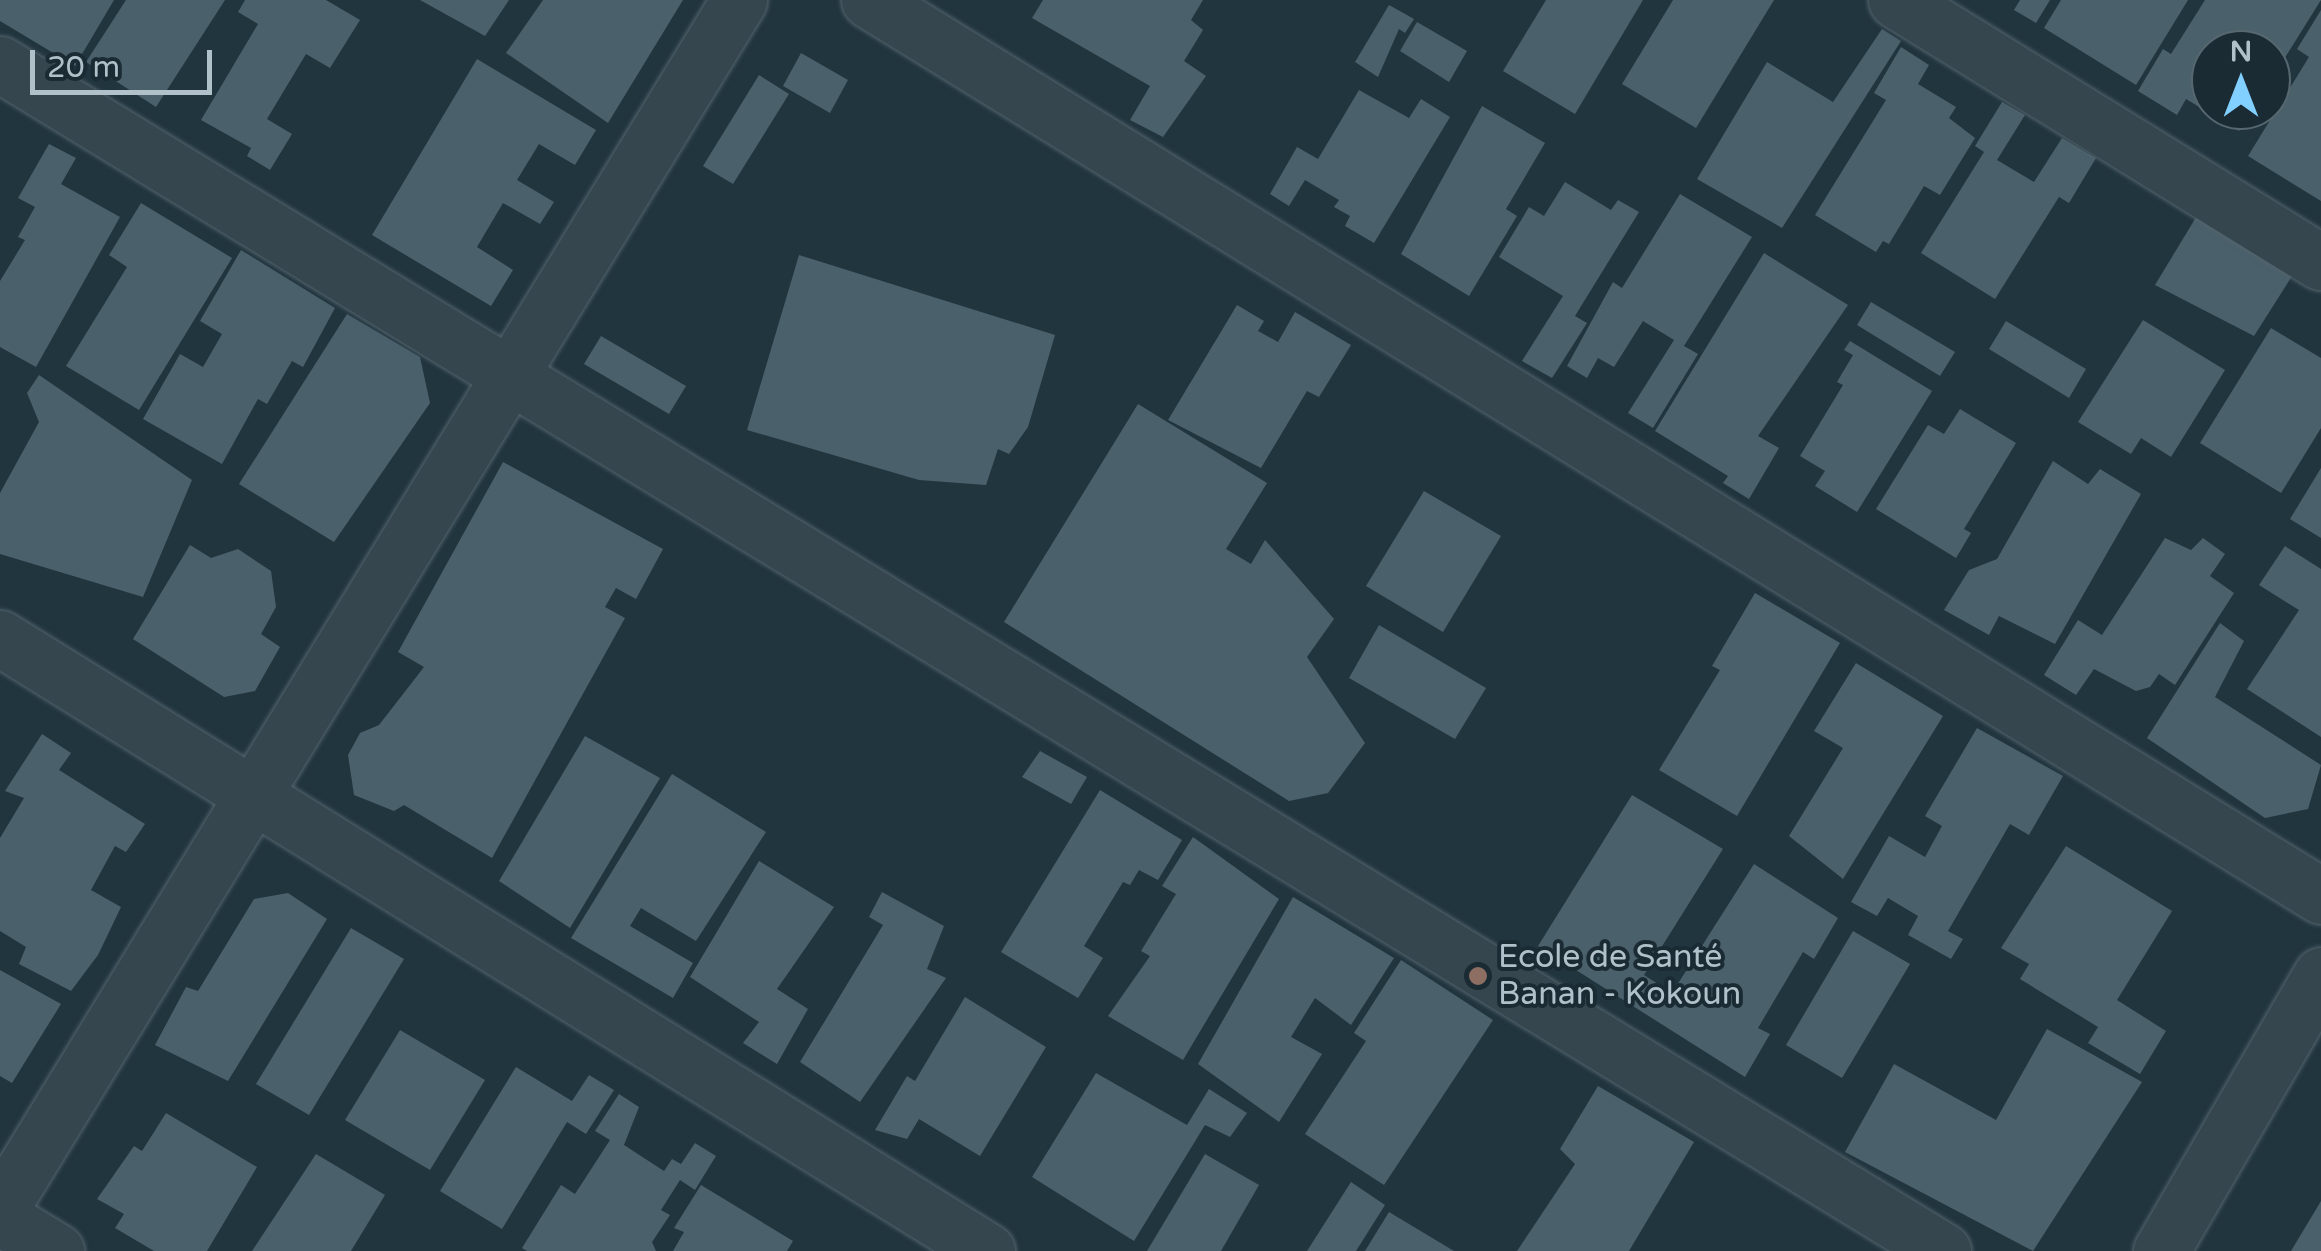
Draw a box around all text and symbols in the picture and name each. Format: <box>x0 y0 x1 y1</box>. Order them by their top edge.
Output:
scale bar <box>35 30 218 92</box>
north arrow <box>2191 30 2291 130</box>
text: N <box>2230 35 2252 69</box>
text: 20 m <box>47 49 120 86</box>
place label: Ecole de Santé Banan - Kokoun <box>1498 939 1741 1014</box>
marker: Ecole de Santé Banan - Kokoun <box>1467 965 1489 987</box>

